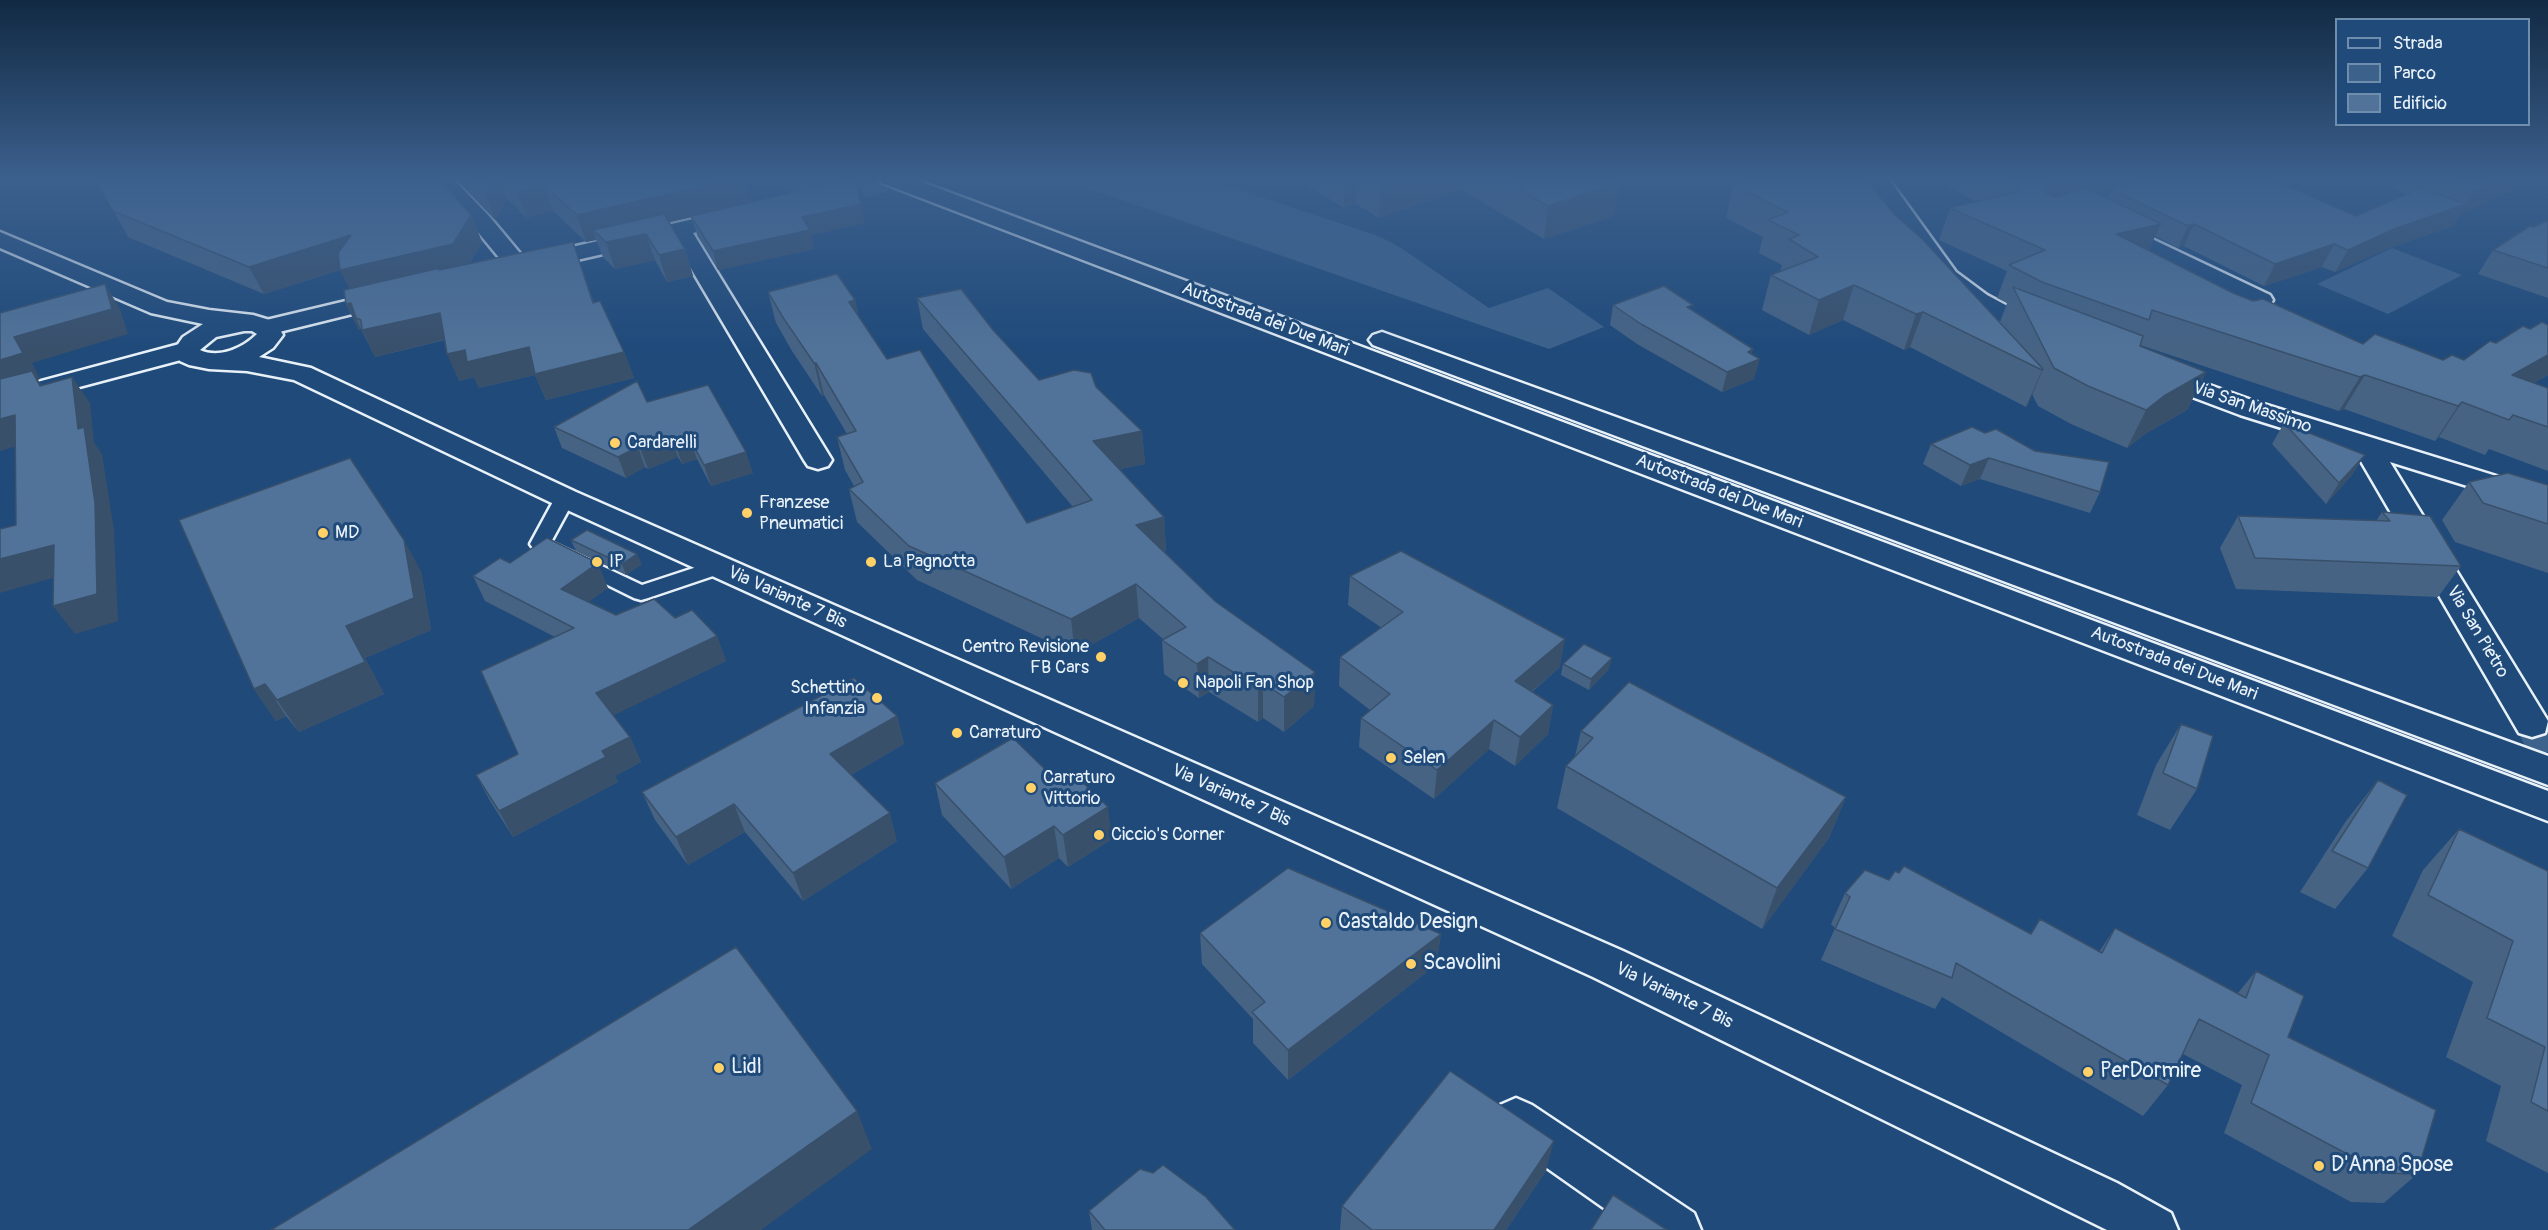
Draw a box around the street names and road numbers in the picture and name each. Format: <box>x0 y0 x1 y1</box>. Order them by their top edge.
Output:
street label: Autostrada dei Due Mari <box>1179 278 1351 362</box>
street label: Via San Massimo <box>2190 378 2314 438</box>
street label: Autostrada dei Due Mari <box>1633 450 1805 534</box>
street label: Via Variante 7 Bis <box>724 562 850 634</box>
street label: Via San Pietro <box>2441 582 2513 682</box>
street label: Autostrada dei Due Mari <box>2088 622 2260 706</box>
street label: Via Variante 7 Bis <box>1168 760 1294 832</box>
street label: Via Variante 7 Bis <box>1612 958 1736 1034</box>

